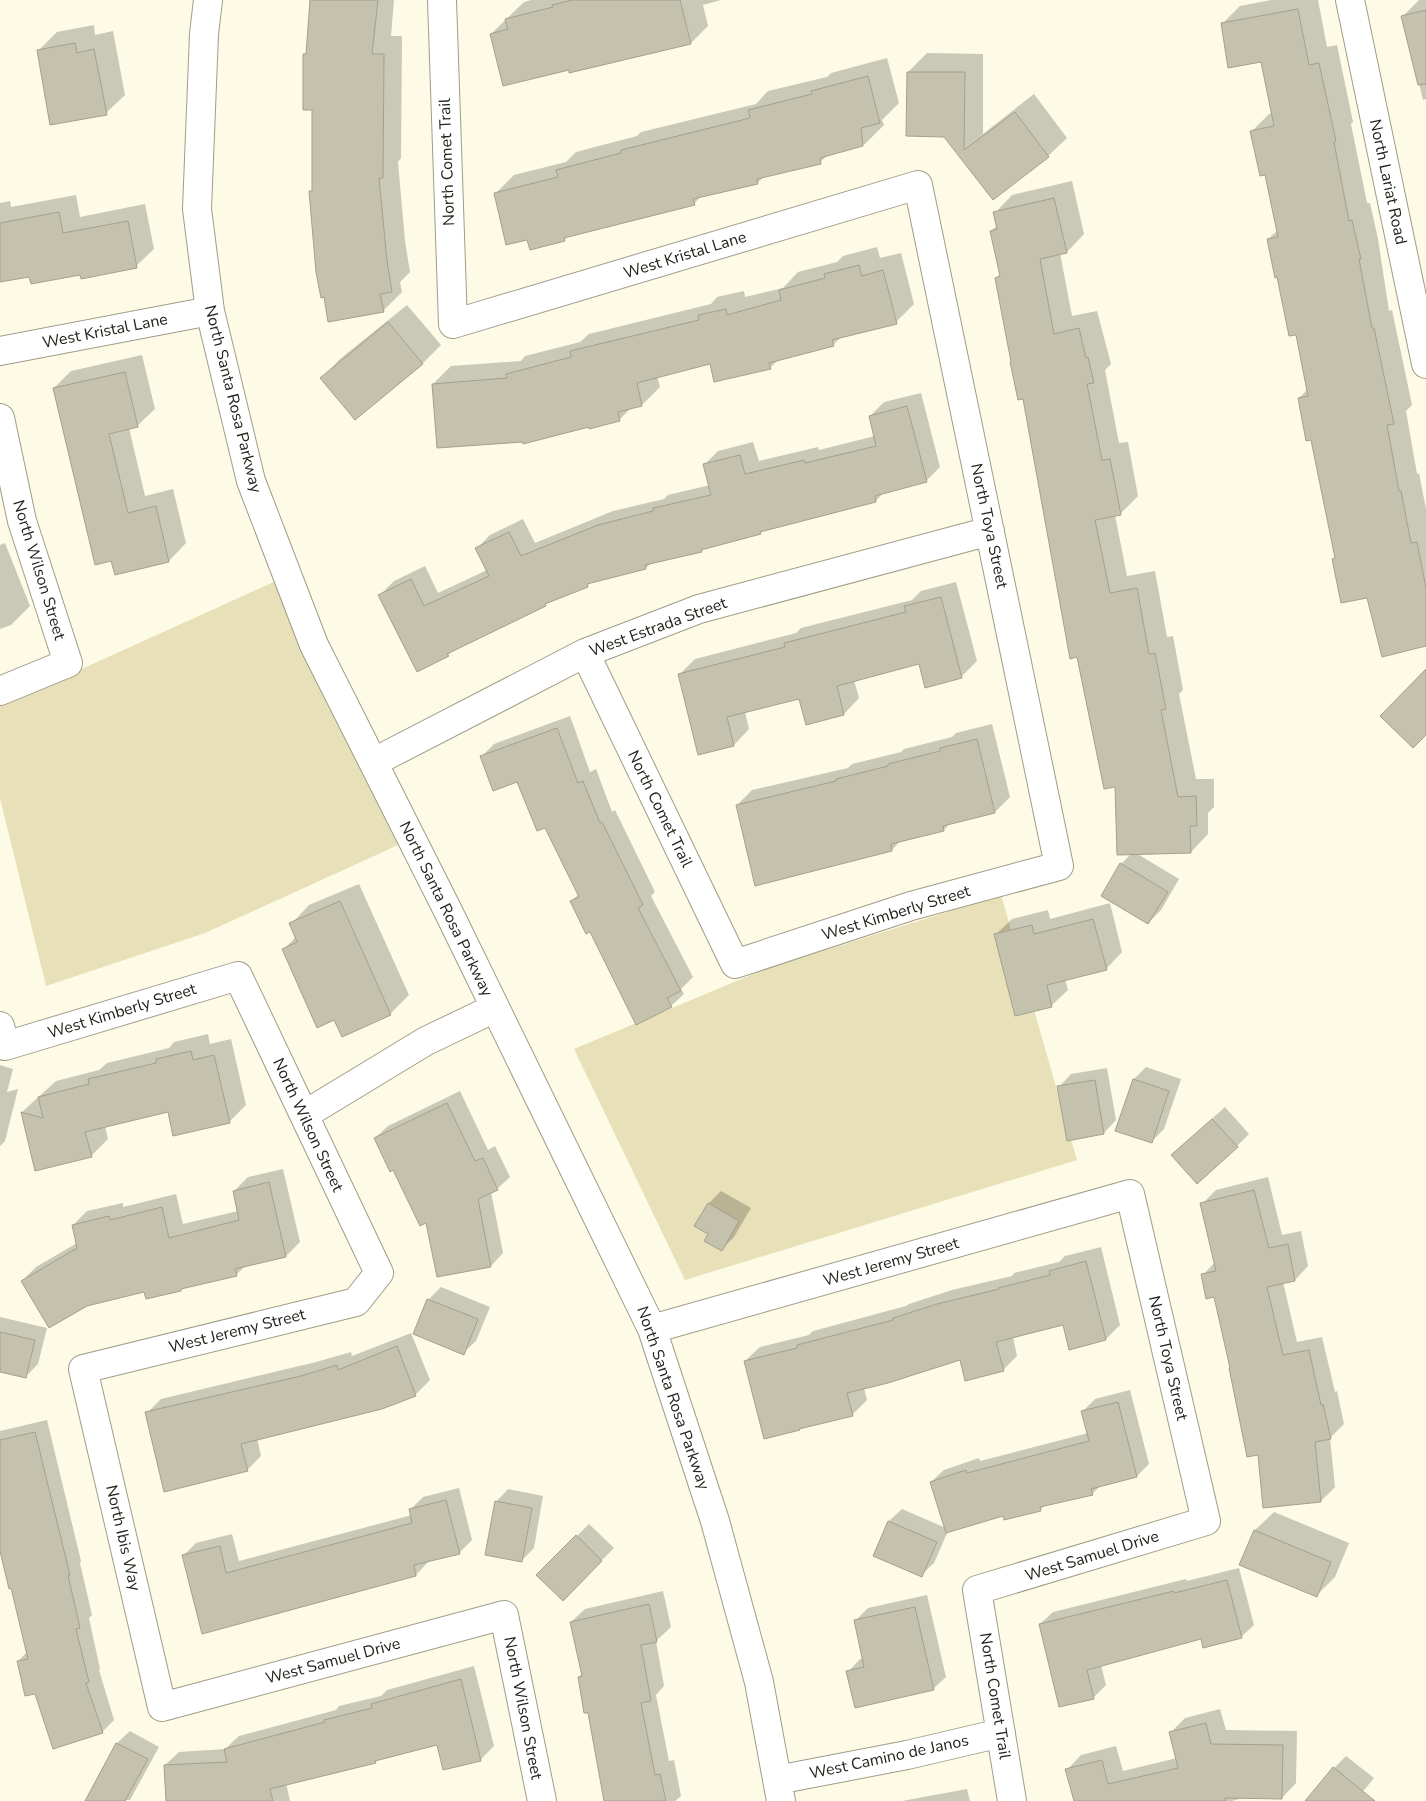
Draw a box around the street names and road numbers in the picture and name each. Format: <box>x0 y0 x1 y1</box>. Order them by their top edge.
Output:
street label: North Comet Trail <box>434 98 460 226</box>
street label: North Lariat Road <box>1364 117 1412 247</box>
street label: West Kristal Lane <box>621 226 749 284</box>
street label: North Santa Rosa Parkway <box>199 303 267 496</box>
street label: West Kristal Lane <box>40 308 170 354</box>
street label: North Toya Street <box>965 462 1013 591</box>
street label: North Wilson Street <box>7 497 71 643</box>
street label: West Estrada Street <box>586 592 730 662</box>
street label: North Comet Trail <box>622 747 698 871</box>
street label: North Santa Rosa Parkway <box>394 818 498 1001</box>
street label: West Kimberly Street <box>819 880 973 946</box>
street label: West Kimberly Street <box>45 978 199 1044</box>
street label: North Wilson Street <box>267 1055 349 1196</box>
street label: West Jeremy Street <box>821 1232 962 1292</box>
street label: North Toya Street <box>1143 1294 1193 1423</box>
street label: West Jeremy Street <box>166 1303 308 1359</box>
street label: North Santa Rosa Parkway <box>631 1303 715 1493</box>
street label: North Ibis Way <box>100 1483 146 1594</box>
street label: West Samuel Drive <box>1022 1525 1162 1587</box>
street label: North Comet Trail <box>974 1631 1016 1761</box>
street label: West Samuel Drive <box>263 1632 403 1690</box>
street label: North Wilson Street <box>498 1635 548 1782</box>
street label: West Camino de Janos <box>807 1729 971 1785</box>

